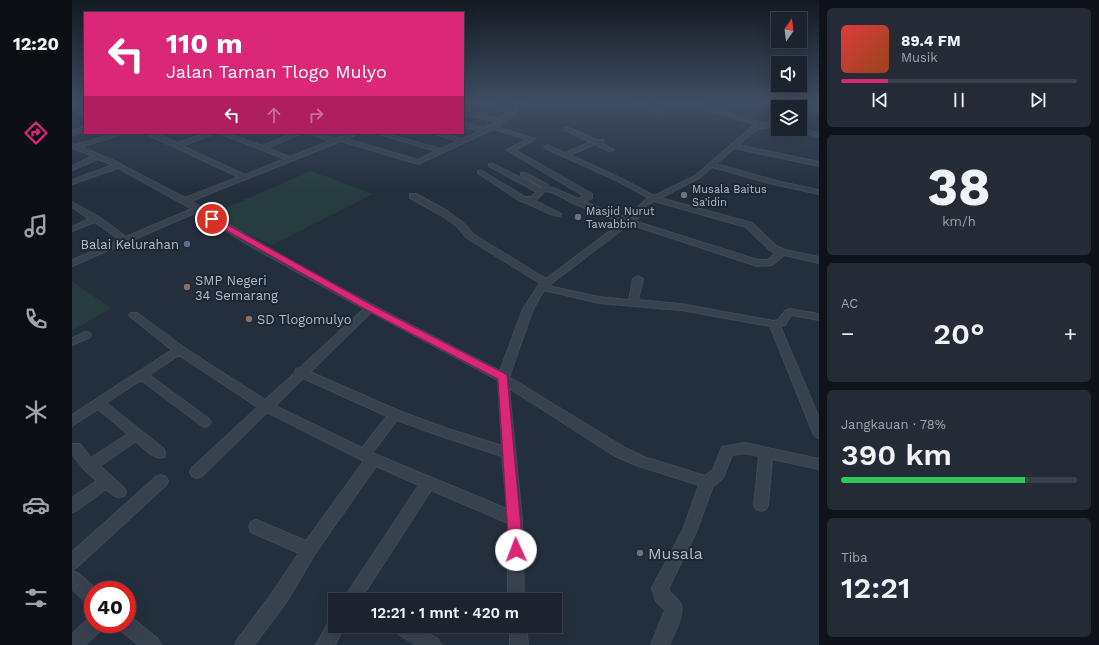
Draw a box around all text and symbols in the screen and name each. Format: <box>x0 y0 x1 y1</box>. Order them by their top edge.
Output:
north arrow <box>771 12 807 48</box>
map controls <box>771 12 807 136</box>
text: 110 m <box>166 27 243 60</box>
icon: left <box>100 28 152 80</box>
text: 89.4 FM <box>901 32 961 50</box>
text: 12:20 <box>13 33 59 54</box>
text: Musik <box>901 50 938 65</box>
button: sound <box>771 56 807 92</box>
text: Jalan Taman Tlogo Mulyo <box>166 61 387 82</box>
icon: previous <box>869 89 891 111</box>
icon: pause <box>948 89 970 111</box>
icon: next <box>1027 89 1049 111</box>
button: layers <box>771 100 807 136</box>
icon: left <box>221 104 243 126</box>
icon: ahead <box>263 104 285 126</box>
icon: right <box>305 104 327 126</box>
icon: directions <box>22 119 50 147</box>
text: 38 <box>927 157 991 218</box>
place label: Musala Baitus Sa'idin <box>692 183 767 209</box>
marker: Musala Baitus Sa'idin <box>679 190 689 200</box>
pin <box>195 202 229 236</box>
place label: Masjid Nurut Tawabbin <box>586 205 655 231</box>
icon: arrive <box>201 208 223 230</box>
icon: music <box>22 212 50 240</box>
marker: Masjid Nurut Tawabbin <box>573 212 583 222</box>
text: km/h <box>942 214 976 229</box>
place label: Balai Kelurahan <box>81 237 179 252</box>
marker: Balai Kelurahan <box>182 239 192 249</box>
place label: SMP Negeri 34 Semarang <box>195 273 278 303</box>
marker: SMP Negeri 34 Semarang <box>182 282 192 292</box>
text: AC <box>841 296 858 311</box>
icon: phone <box>22 305 50 333</box>
place label: SD Tlogomulyo <box>257 312 352 327</box>
marker: SD Tlogomulyo <box>244 314 254 324</box>
text: 20° <box>933 316 985 351</box>
text: − <box>841 321 854 346</box>
text: + <box>1064 321 1077 346</box>
icon: climate <box>22 398 50 426</box>
text: Jangkauan · 78% <box>841 417 946 432</box>
text: 390 km <box>841 437 952 472</box>
icon: car <box>22 491 50 519</box>
position arrow <box>495 529 537 571</box>
place label: Musala <box>648 544 703 563</box>
marker: Musala <box>635 548 645 558</box>
text: Tiba <box>841 550 868 565</box>
text: 12:21 <box>841 570 910 605</box>
speed limit sign: 40 <box>84 581 136 633</box>
icon: filters <box>22 584 50 612</box>
text: 12:21 · 1 mnt · 420 m <box>371 604 519 622</box>

